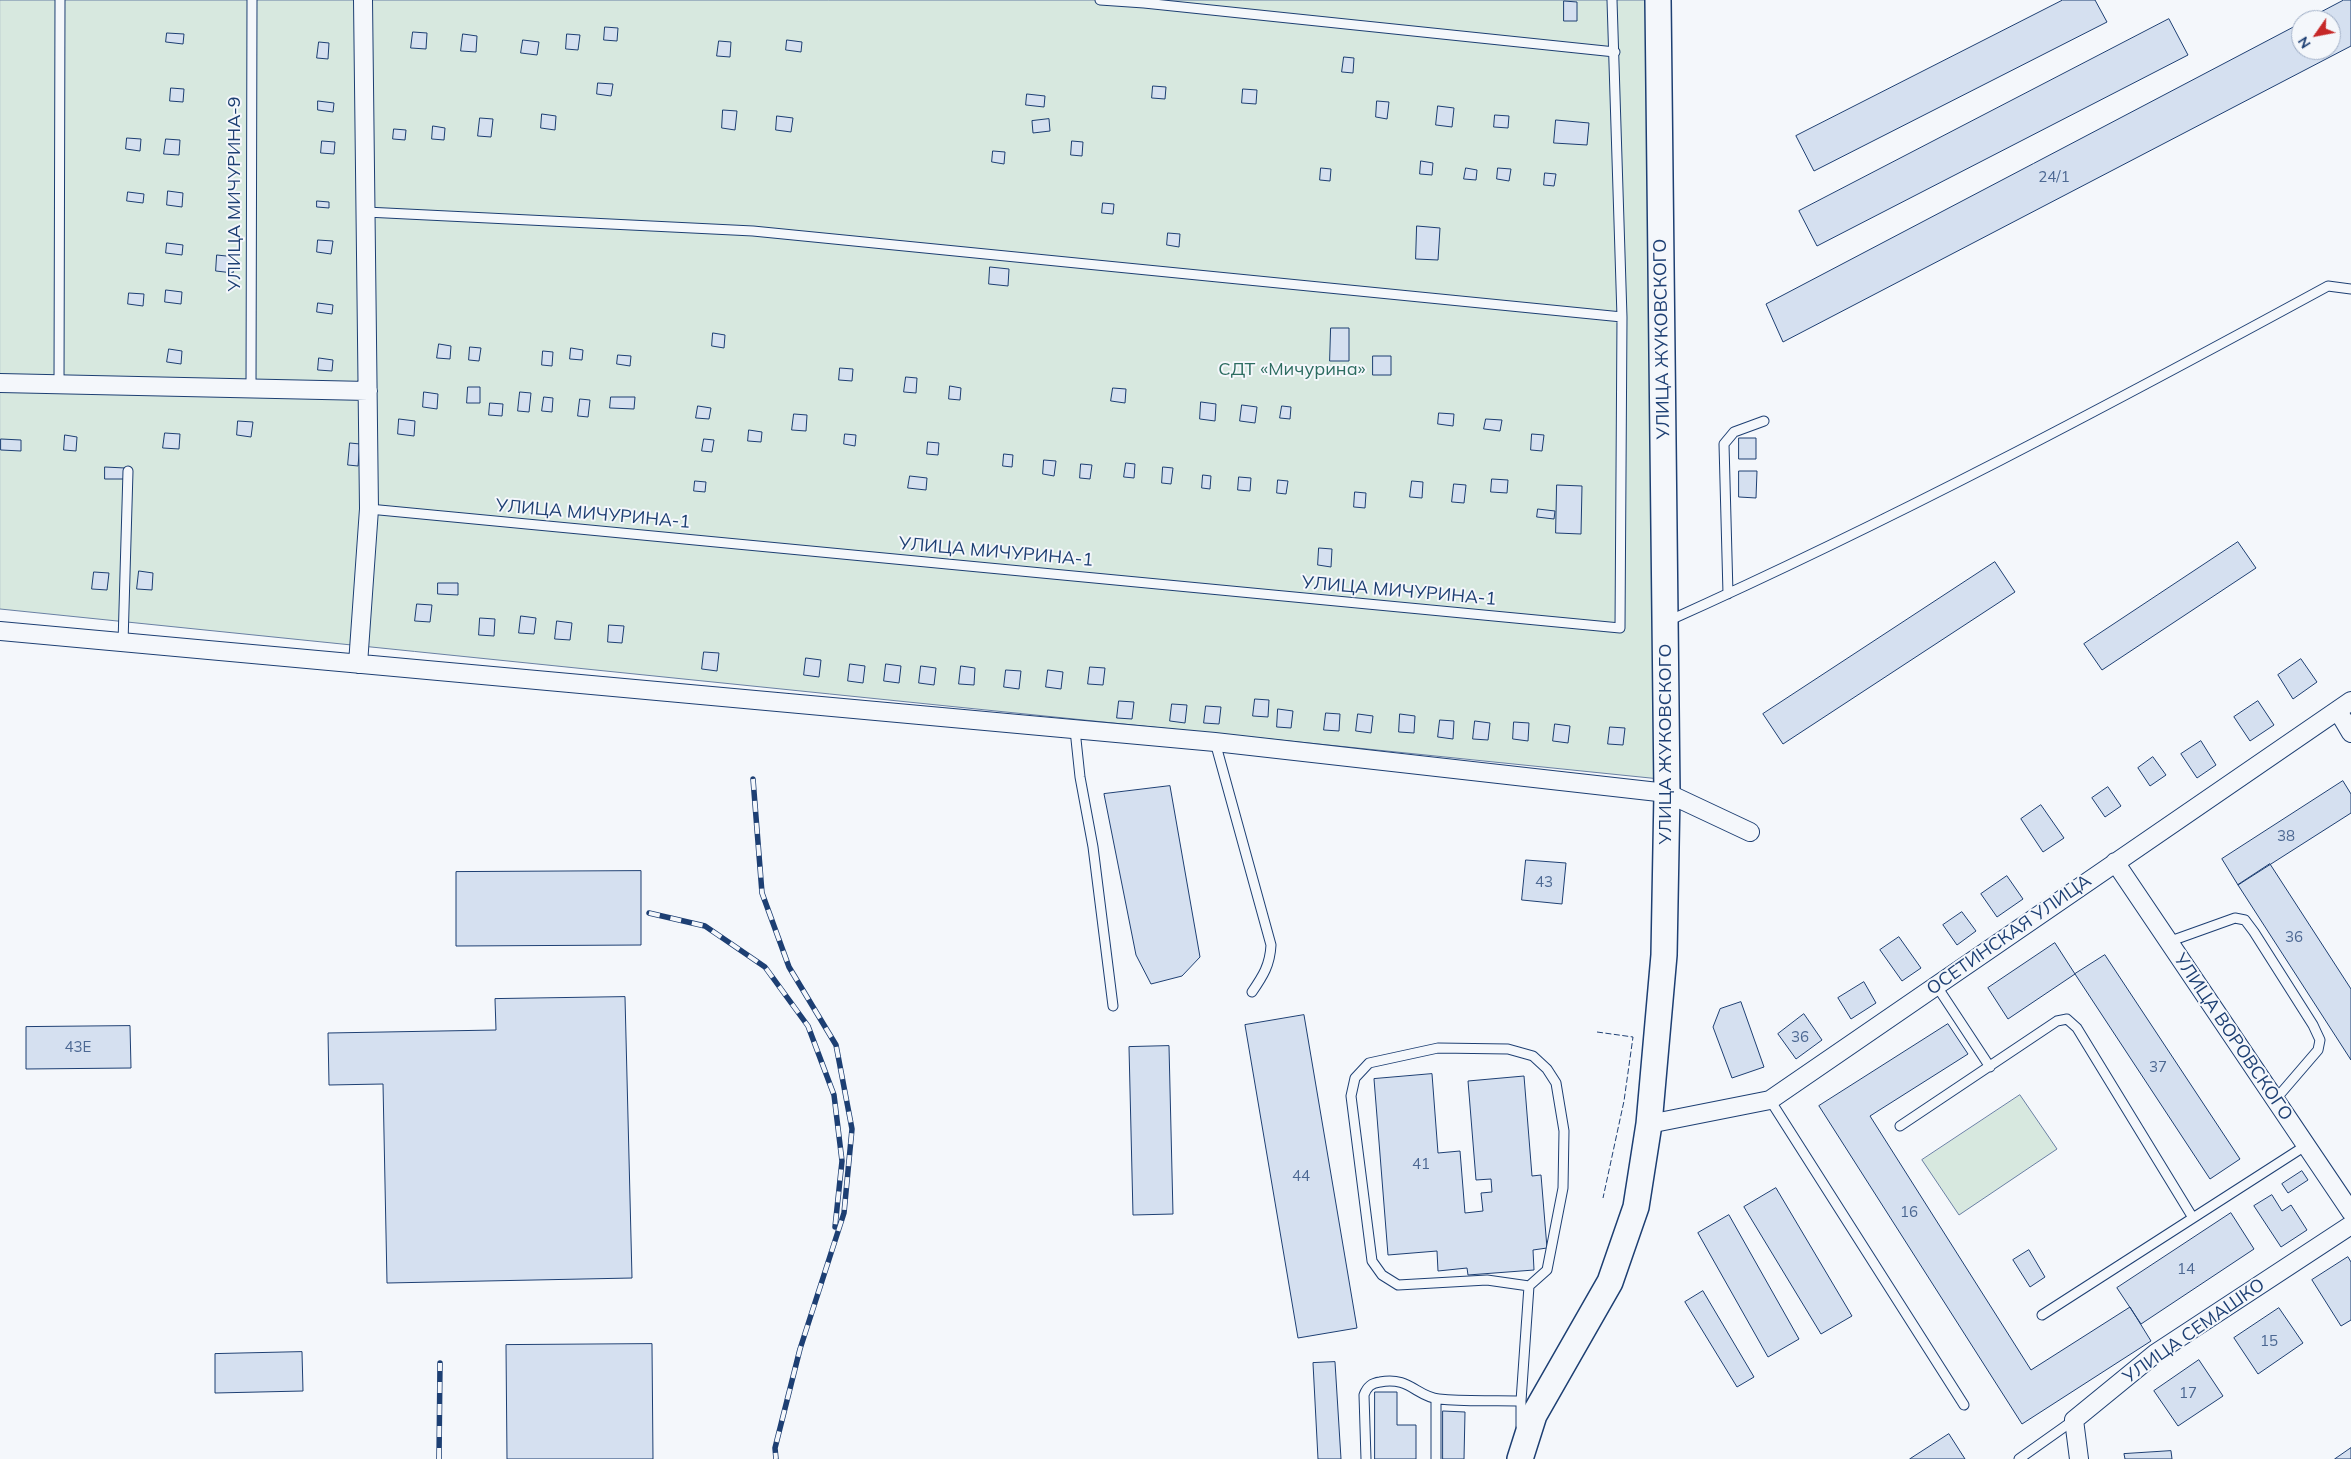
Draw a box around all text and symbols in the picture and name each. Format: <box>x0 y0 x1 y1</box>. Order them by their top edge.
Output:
north arrow <box>2291 10 2341 60</box>
text: N <box>2294 33 2315 52</box>
street label: УЛИЦА МИЧУРИНА-9 <box>224 96 246 292</box>
house number: 24/1 <box>2038 168 2070 186</box>
street label: УЛИЦА ЖУКОВСКОГО <box>1649 238 1675 440</box>
park label: СДТ «Мичурина» <box>1218 359 1366 381</box>
street label: УЛИЦА МИЧУРИНА-1 <box>495 495 691 533</box>
street label: УЛИЦА МИЧУРИНА-1 <box>898 533 1094 571</box>
street label: УЛИЦА МИЧУРИНА-1 <box>1301 572 1497 610</box>
street label: УЛИЦА ЖУКОВСКОГО <box>1655 644 1677 844</box>
house number: 38 <box>2277 827 2295 845</box>
street label: ОСЕТИНСКАЯ УЛИЦА <box>1923 870 2095 1000</box>
house number: 43 <box>1535 873 1553 891</box>
house number: 36 <box>2285 928 2303 946</box>
street label: УЛИЦА ВОРОВСКОГО <box>2169 949 2297 1125</box>
house number: 36 <box>1791 1028 1809 1046</box>
house number: 43Е <box>65 1038 91 1056</box>
house number: 37 <box>2149 1058 2167 1076</box>
house number: 41 <box>1412 1155 1430 1173</box>
house number: 44 <box>1292 1167 1310 1185</box>
house number: 16 <box>1900 1203 1918 1221</box>
house number: 14 <box>2177 1260 2195 1278</box>
street label: УЛИЦА СЕМАШКО <box>2119 1274 2269 1388</box>
house number: 15 <box>2260 1332 2278 1350</box>
house number: 17 <box>2179 1384 2197 1402</box>

